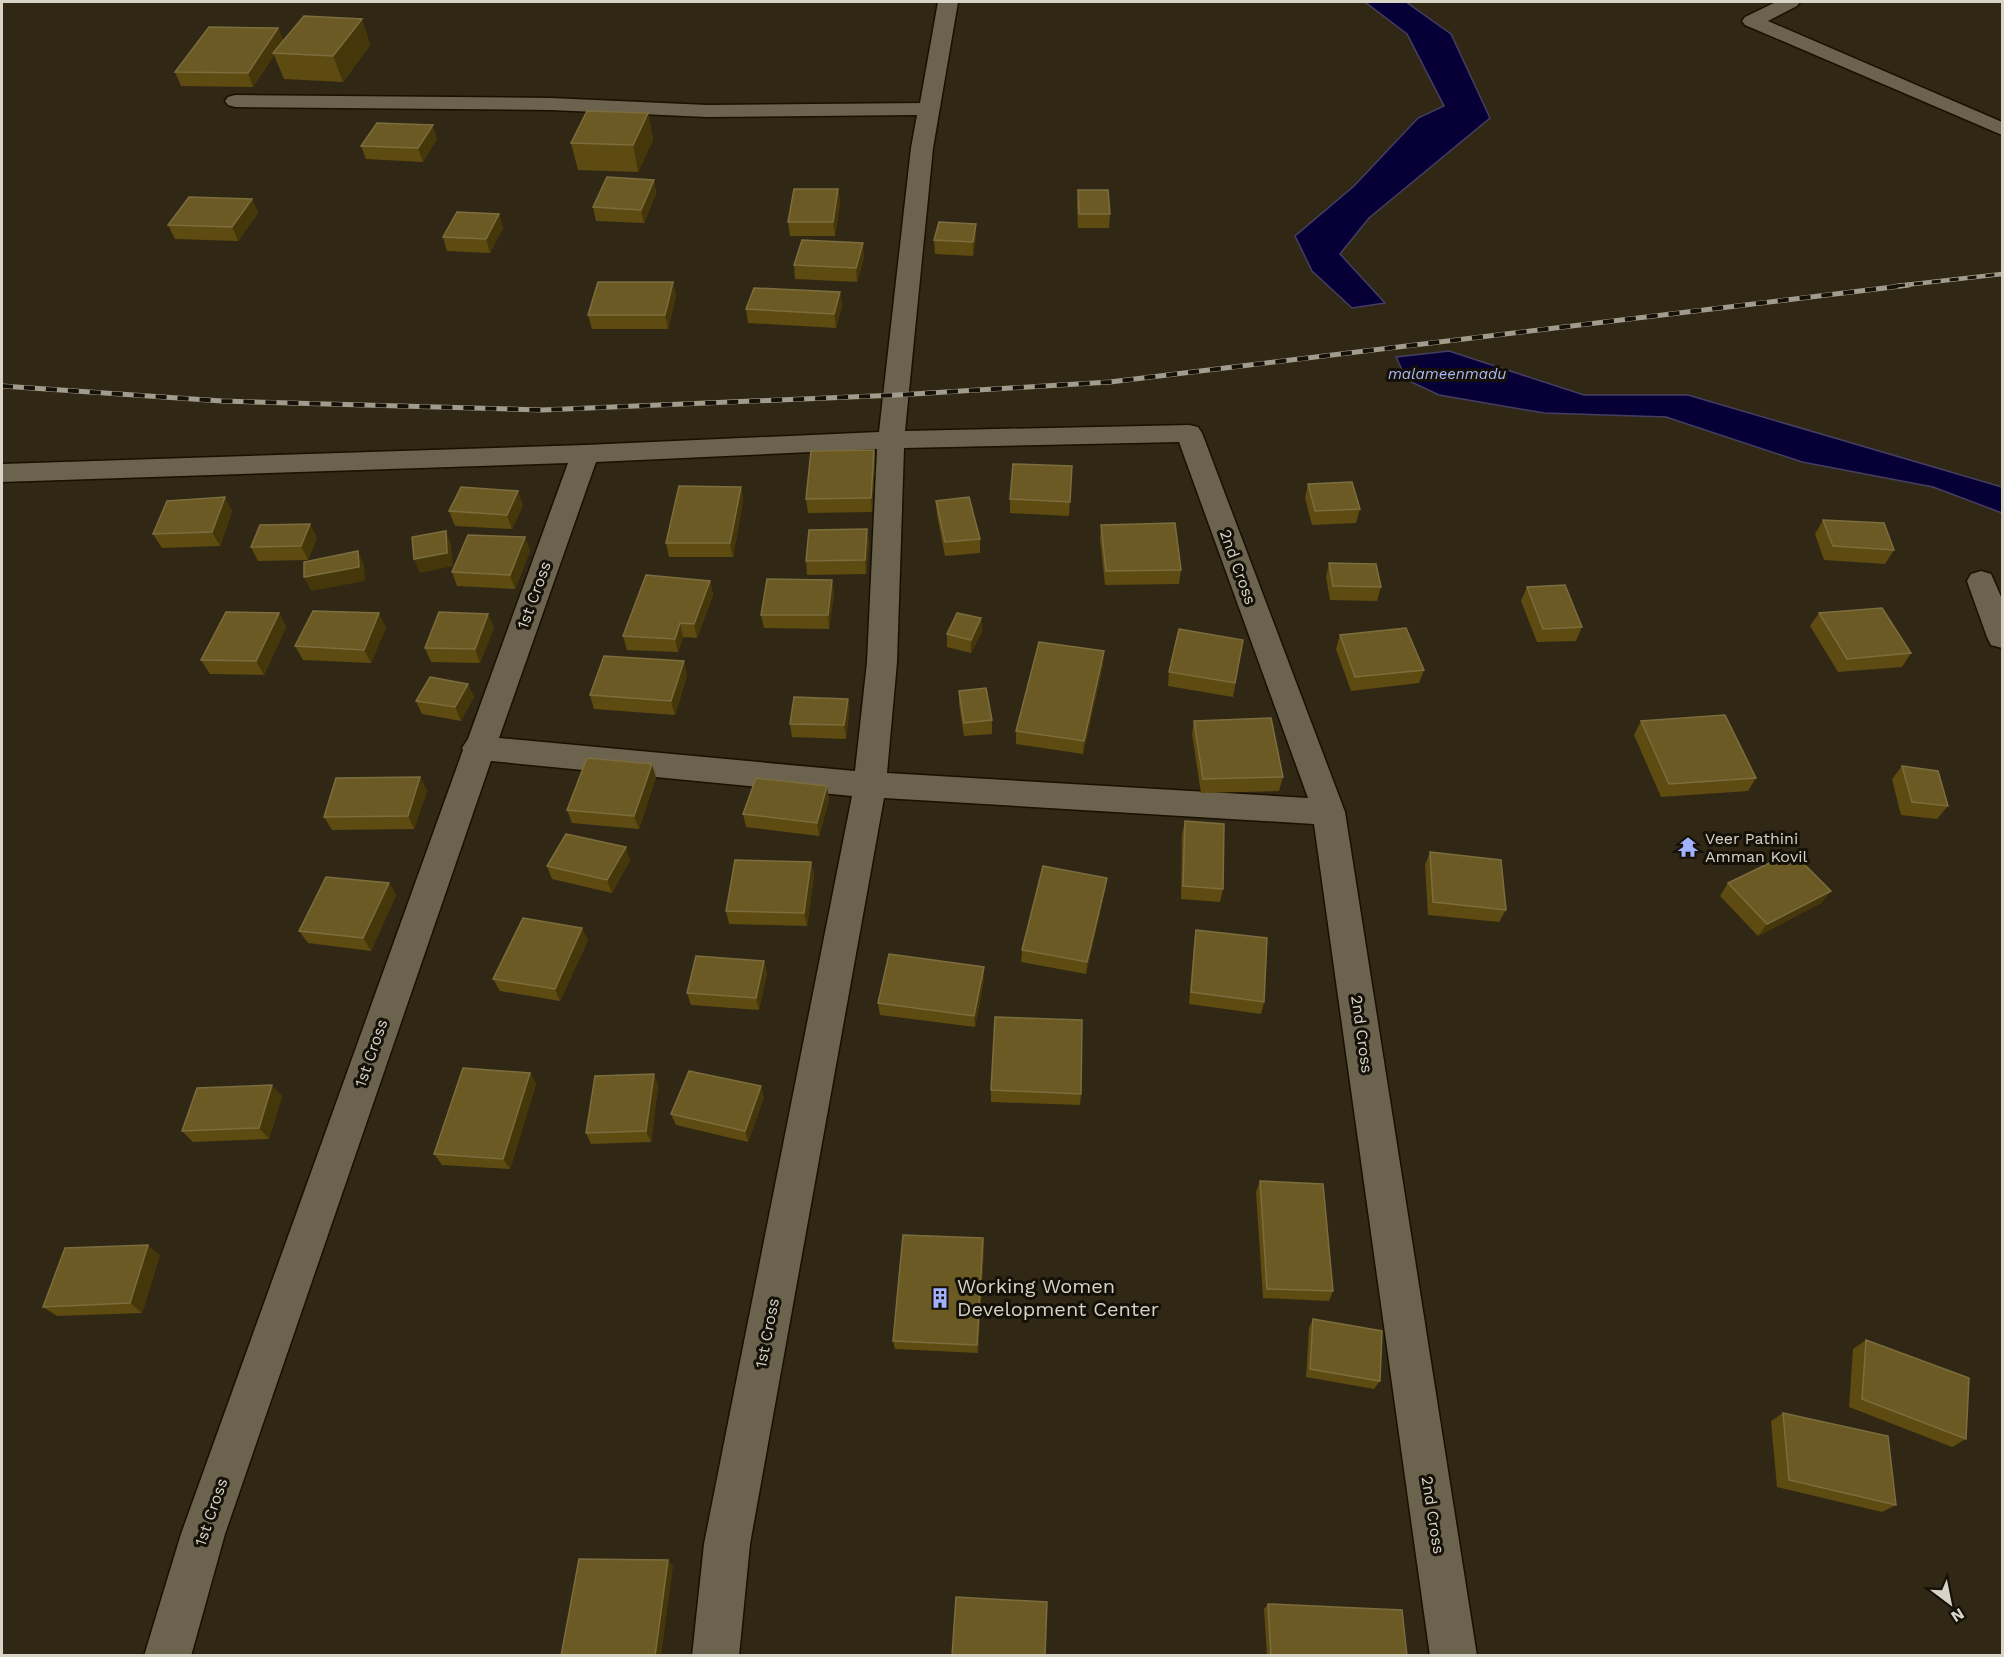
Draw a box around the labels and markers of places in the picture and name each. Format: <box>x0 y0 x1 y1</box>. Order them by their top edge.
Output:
place label: Veer Pathini Amman Kovil <box>1705 829 1807 866</box>
temple icon: Veer Pathini Amman Kovil <box>1676 835 1700 859</box>
place label: Working Women Development Center <box>957 1274 1159 1321</box>
building icon: Working Women Development Center <box>928 1286 952 1310</box>

